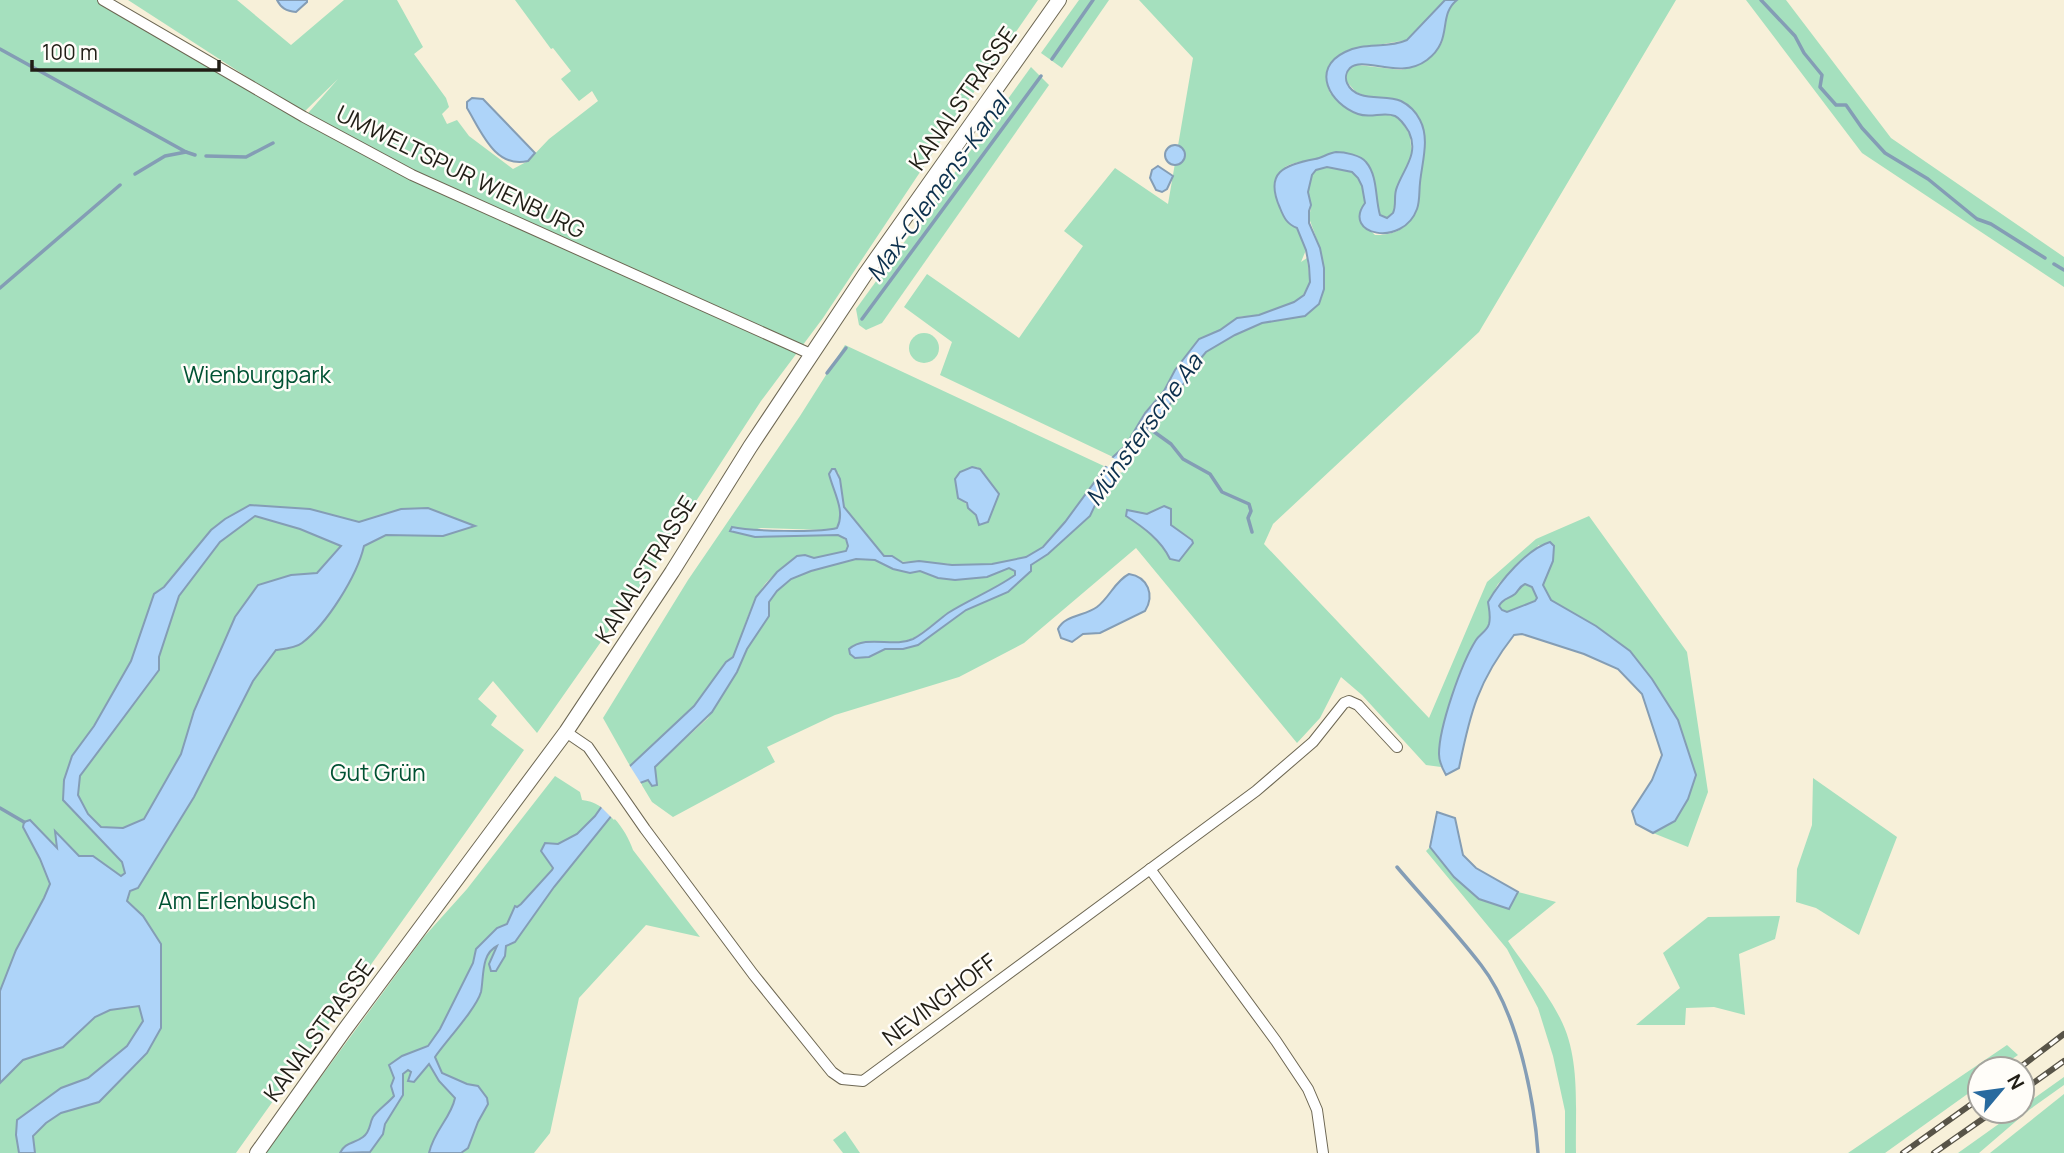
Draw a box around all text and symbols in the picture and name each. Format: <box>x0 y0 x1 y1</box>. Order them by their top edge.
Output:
street label: KANALSTRASSE <box>901 20 1023 176</box>
scale bar <box>32 28 219 72</box>
text: 100 m <box>42 38 98 66</box>
water label: Max-Clemens-Kanal <box>858 84 1018 287</box>
street label: UMWELTSPUR WIENBURG <box>331 97 591 245</box>
water label: Münstersche Aa <box>1077 345 1210 512</box>
park label: Wienburgpark <box>183 358 332 390</box>
street label: KANALSTRASSE <box>587 489 703 649</box>
park label: Gut Grün <box>330 756 426 788</box>
park label: Am Erlenbusch <box>158 884 316 916</box>
street label: NEVINGHOFF <box>875 945 1003 1053</box>
street label: KANALSTRASSE <box>256 952 380 1108</box>
north arrow <box>1966 1055 2036 1125</box>
text: N <box>2001 1069 2031 1094</box>

